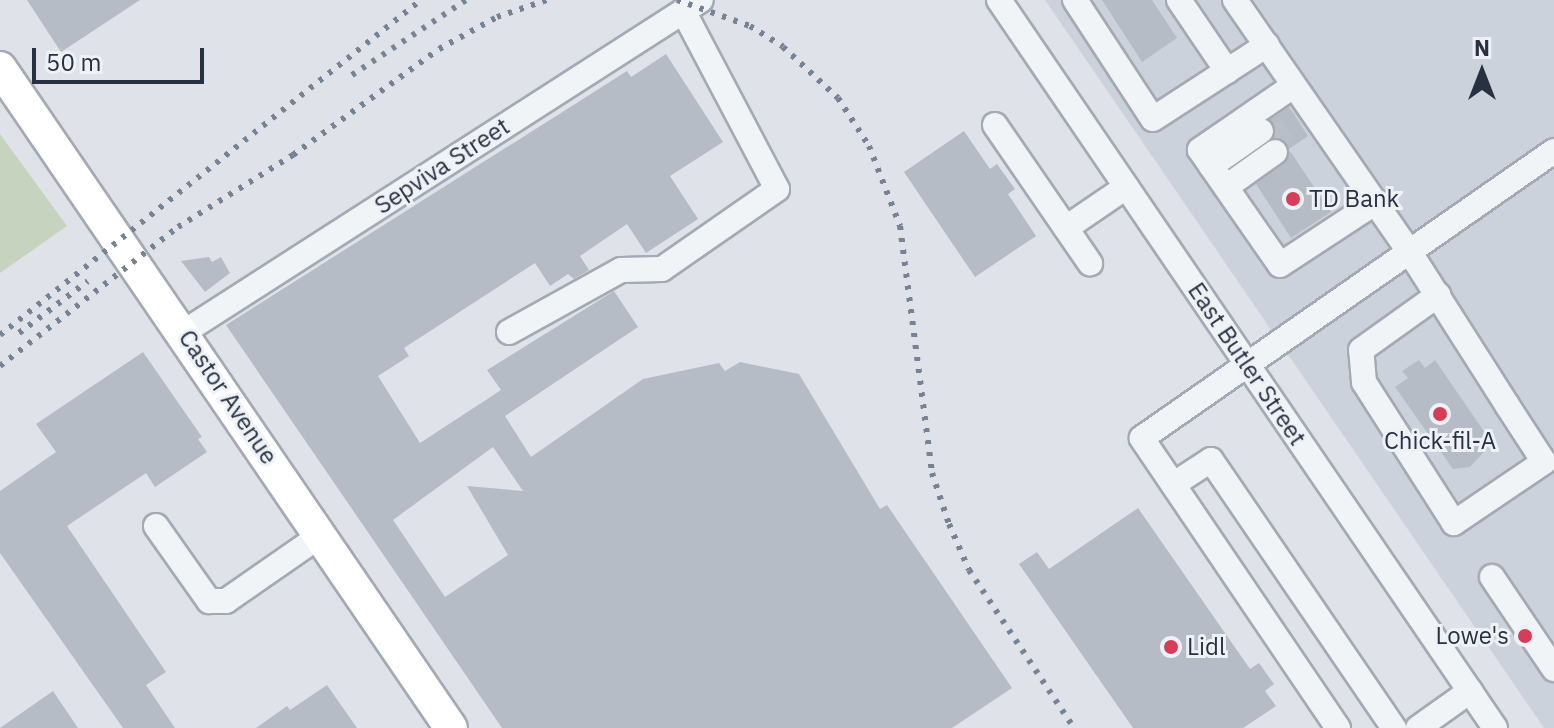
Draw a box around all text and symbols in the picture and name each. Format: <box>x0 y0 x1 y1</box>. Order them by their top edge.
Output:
scale bar <box>36 32 208 82</box>
north arrow <box>1442 32 1522 112</box>
text: N <box>1474 33 1490 62</box>
text: 50 m <box>46 46 101 78</box>
street label: Sepviva Street <box>369 112 515 220</box>
place label: TD Bank <box>1309 185 1399 213</box>
marker: TD Bank <box>1284 190 1302 208</box>
street label: East Butler Street <box>1182 277 1312 451</box>
street label: Castor Avenue <box>173 324 283 470</box>
marker: Chick-fil-A <box>1431 405 1449 423</box>
place label: Chick-fil-A <box>1384 427 1496 455</box>
place label: Lowe's <box>1435 622 1509 650</box>
marker: Lowe's <box>1516 627 1534 645</box>
place label: Lidl <box>1187 633 1225 661</box>
marker: Lidl <box>1162 638 1180 656</box>

